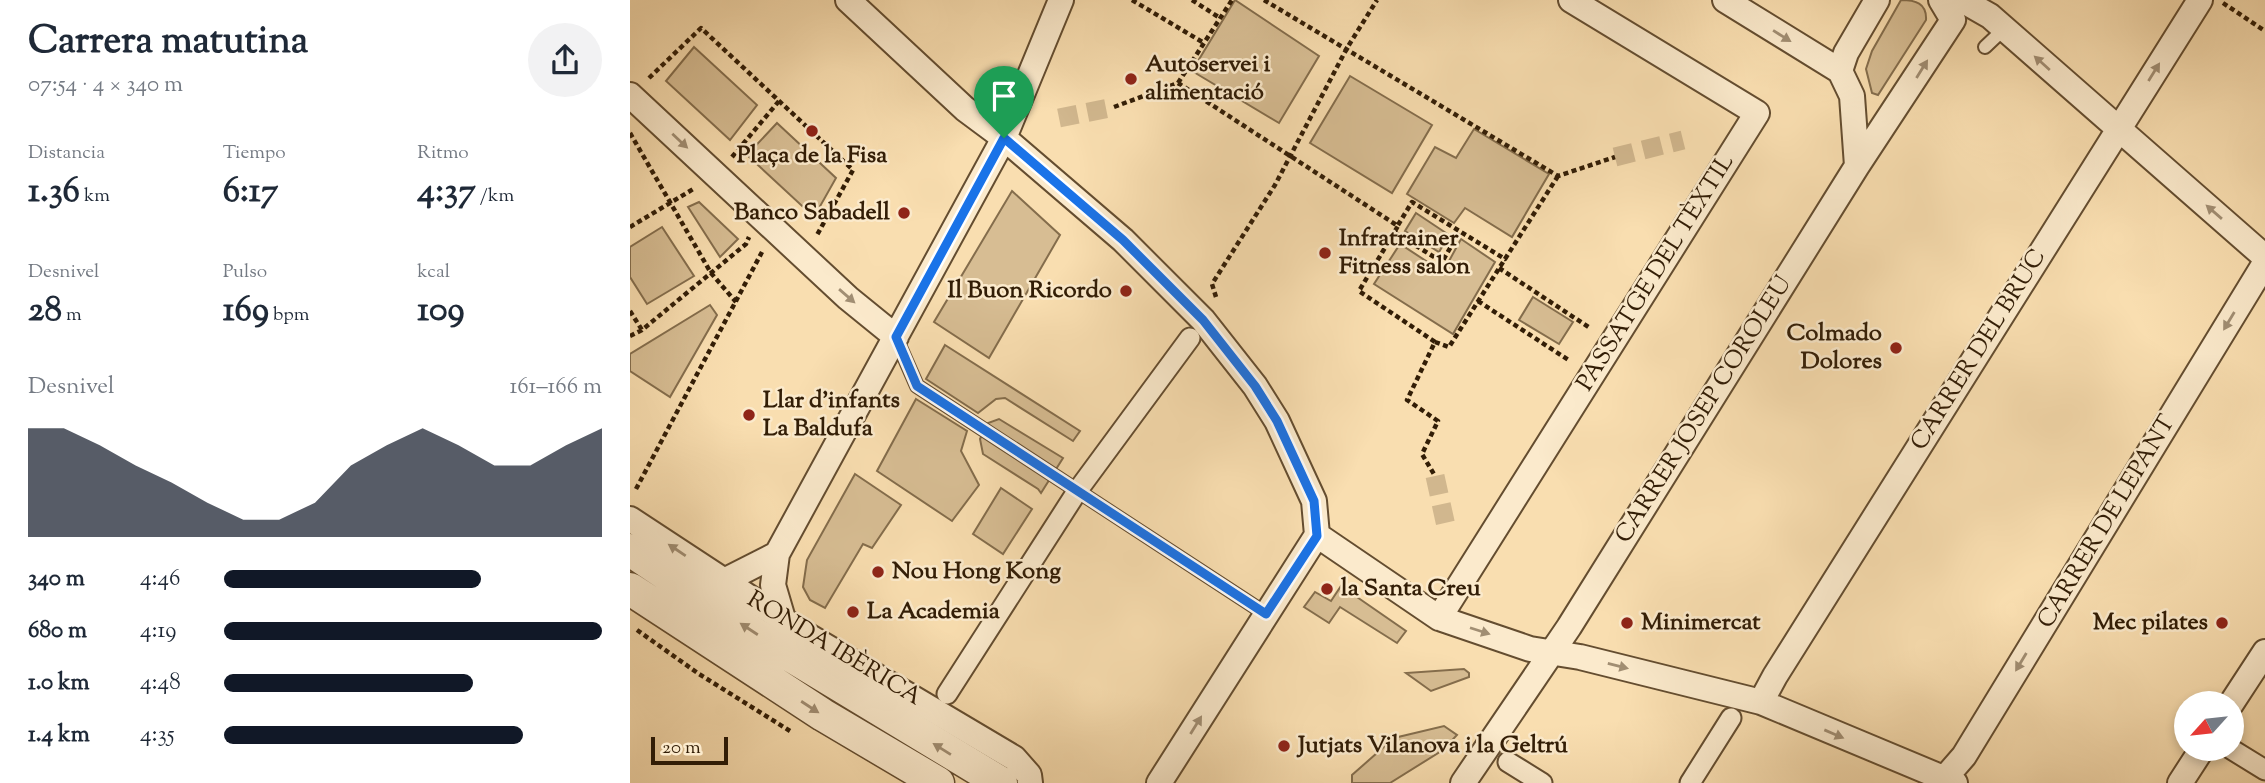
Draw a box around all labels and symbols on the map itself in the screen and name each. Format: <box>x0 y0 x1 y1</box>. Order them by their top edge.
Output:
one-way arrow <box>1772 30 1792 43</box>
place label: Autoservei i alimentació <box>1145 48 1270 110</box>
one-way arrow <box>2033 55 2051 71</box>
one-way arrow <box>1915 59 1928 78</box>
one-way arrow <box>2148 63 2161 82</box>
pin <box>974 66 1034 138</box>
marker: Autoservei i alimentació <box>1123 71 1139 87</box>
marker: Plaça de la Fisa <box>804 123 820 139</box>
one-way arrow <box>671 133 688 149</box>
place label: Plaça de la Fisa <box>737 139 888 173</box>
street label: PASSATGE DEL TÈXTIL <box>1569 148 1743 398</box>
place label: Banco Sabadell <box>734 196 890 230</box>
one-way arrow <box>2205 204 2223 220</box>
marker: Banco Sabadell <box>896 205 912 221</box>
place label: Infratrainer Fitness salon <box>1339 222 1471 284</box>
street label: CARRER DEL BRUC <box>1903 243 2055 457</box>
marker: Infratrainer Fitness salon <box>1317 245 1333 261</box>
street label: CARRER JOSEP COROLEU <box>1608 269 1801 550</box>
place label: Il Buon Ricordo <box>948 274 1112 308</box>
marker: Il Buon Ricordo <box>1118 283 1134 299</box>
one-way arrow <box>838 288 855 303</box>
one-way arrow <box>2223 312 2236 331</box>
place label: Colmado Dolores <box>1787 317 1882 379</box>
marker: Colmado Dolores <box>1888 340 1904 356</box>
place label: Llar d'infants La Baldufa <box>763 384 900 446</box>
marker: Llar d'infants La Baldufa <box>741 407 757 423</box>
street label: CARRER DE LEPANT <box>2030 409 2184 635</box>
one-way arrow <box>667 544 687 557</box>
place label: Nou Hong Kong <box>892 555 1061 589</box>
marker: Nou Hong Kong <box>870 564 886 580</box>
place label: la Santa Creu <box>1341 572 1481 606</box>
marker: la Santa Creu <box>1319 581 1335 597</box>
street label: RONDA IBÈRICA <box>740 583 928 715</box>
place label: La Academia <box>867 595 1001 629</box>
marker: La Academia <box>845 604 861 620</box>
place label: Minimercat <box>1641 606 1761 640</box>
place label: Mec pilates <box>2093 606 2208 640</box>
marker: Minimercat <box>1619 615 1635 631</box>
marker: Mec pilates <box>2214 615 2230 631</box>
one-way arrow <box>739 623 758 636</box>
one-way arrow <box>1470 627 1491 637</box>
one-way arrow <box>2015 652 2028 671</box>
one-way arrow <box>1607 661 1629 672</box>
north arrow <box>2174 691 2244 761</box>
one-way arrow <box>801 700 819 714</box>
one-way arrow <box>1189 716 1202 735</box>
one-way arrow <box>1824 728 1844 740</box>
place label: Jutjats Vilanova i la Geltrú <box>1296 729 1568 763</box>
scale bar <box>651 734 728 766</box>
marker: Jutjats Vilanova i la Geltrú <box>1276 738 1292 754</box>
one-way arrow <box>933 742 952 755</box>

